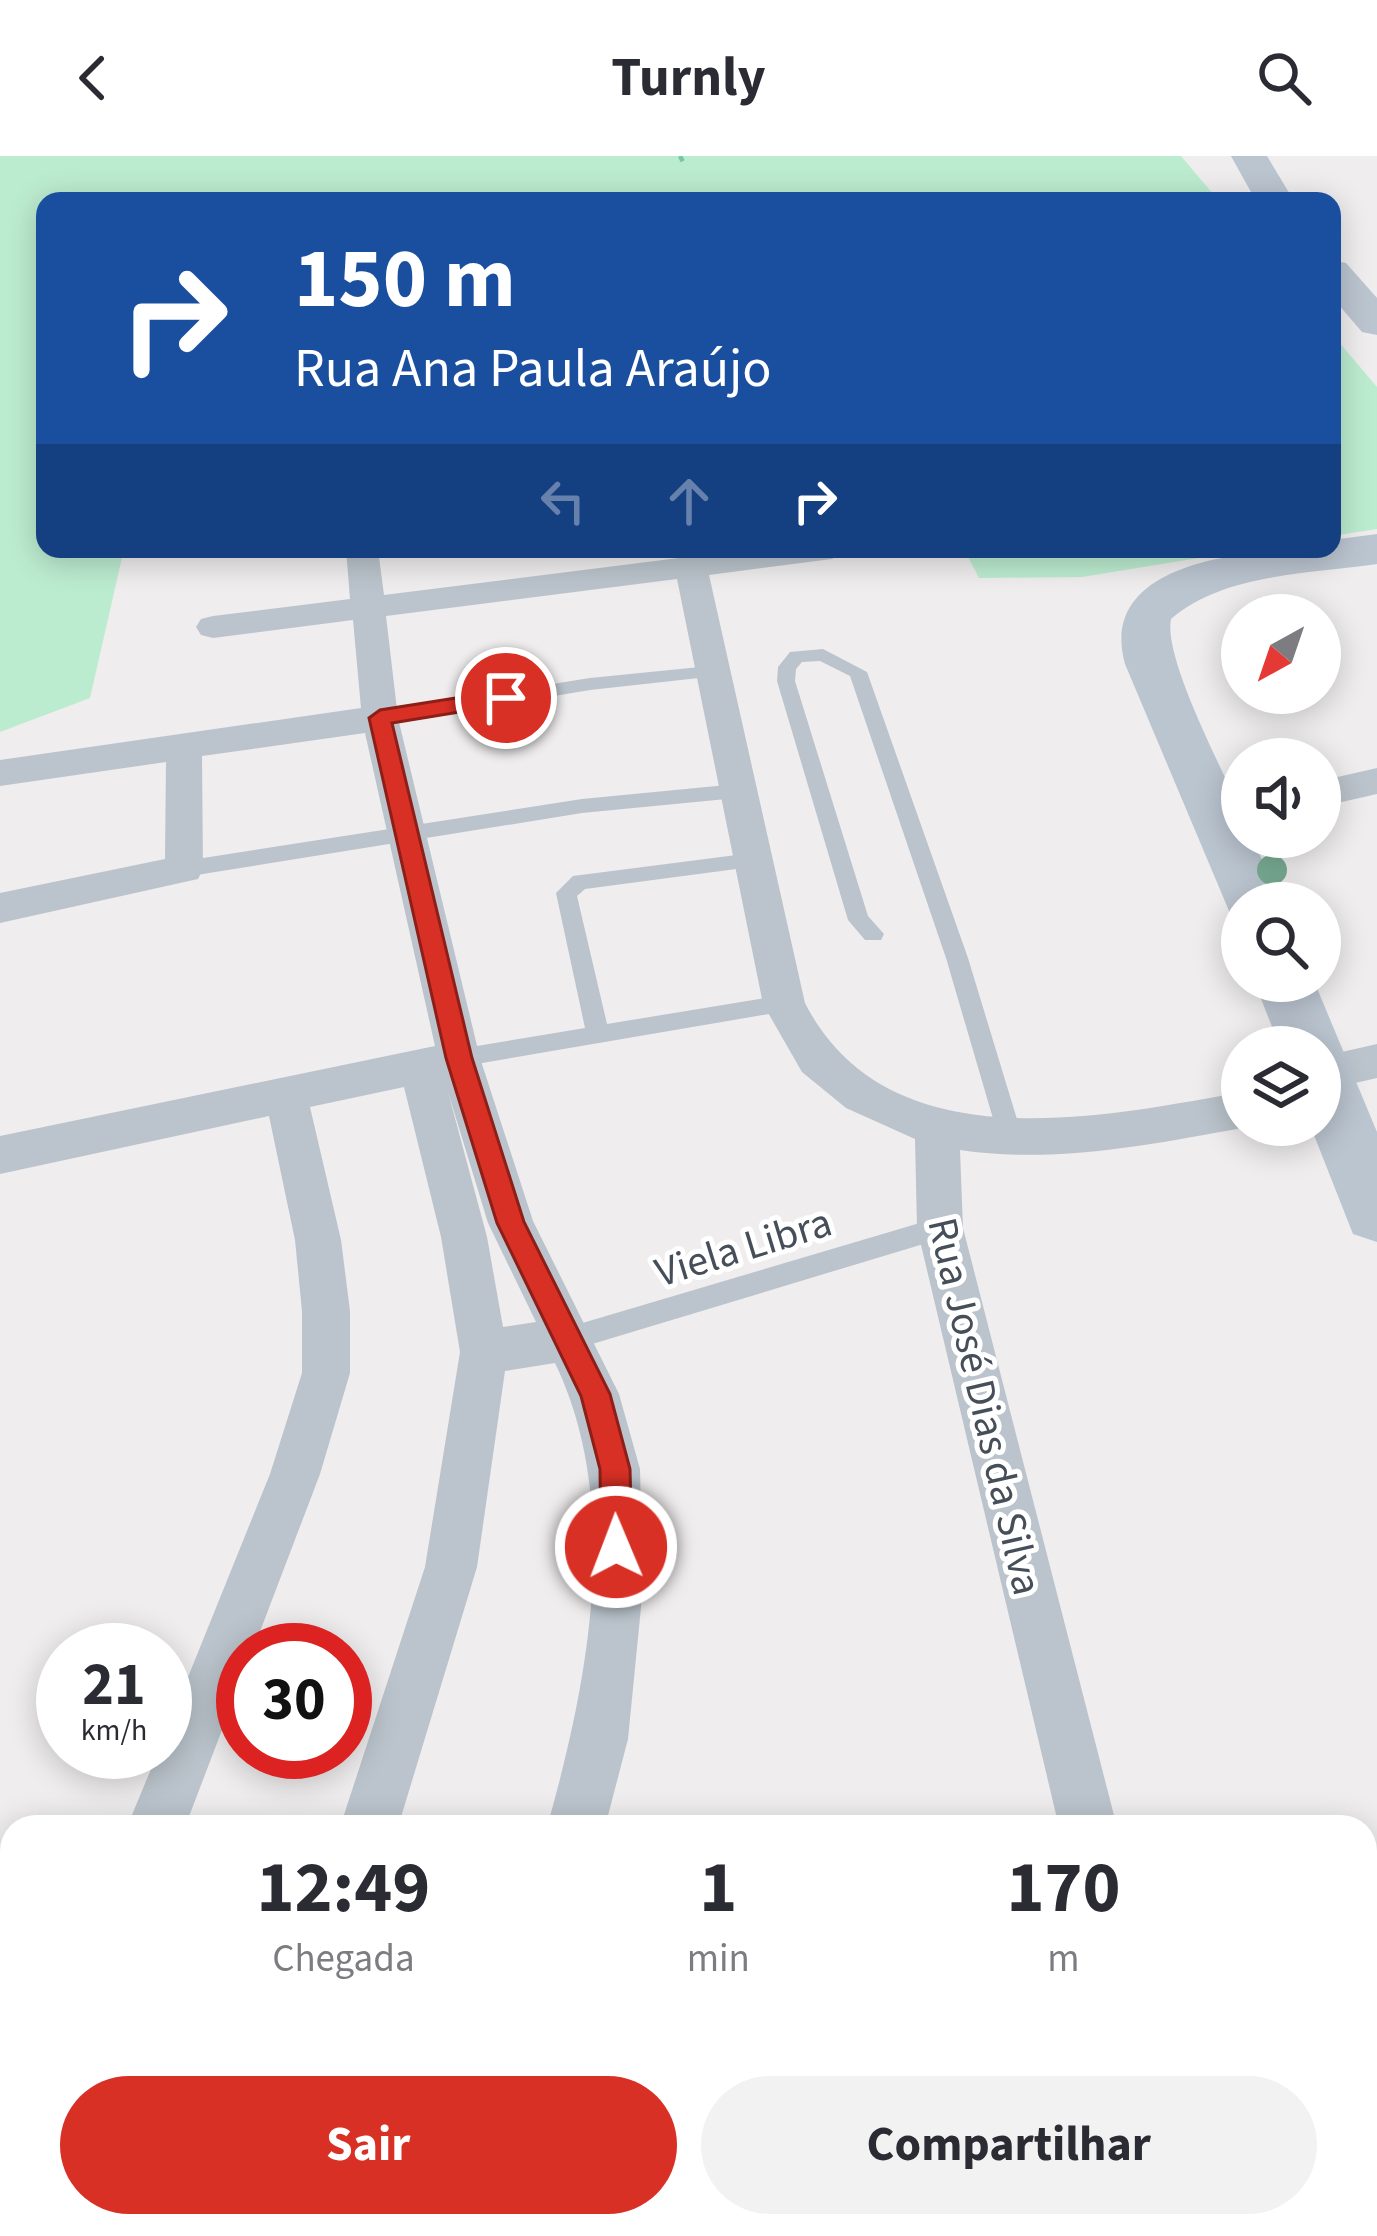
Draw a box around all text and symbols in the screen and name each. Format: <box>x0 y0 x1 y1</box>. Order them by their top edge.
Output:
text: Turnly <box>611 40 766 117</box>
icon: back <box>60 45 126 111</box>
icon: search <box>1251 45 1317 111</box>
text: 150 m <box>294 220 516 340</box>
icon: right <box>96 240 252 396</box>
text: Rua Ana Paula Araújo <box>294 331 772 408</box>
icon: left <box>530 468 596 534</box>
icon: ahead <box>656 468 722 534</box>
icon: right <box>782 468 848 534</box>
north arrow <box>1221 594 1341 714</box>
map controls <box>1221 594 1341 1146</box>
pin <box>455 647 557 749</box>
icon: arrive <box>473 665 539 731</box>
button: sound <box>1221 738 1341 858</box>
button: search <box>1221 882 1341 1002</box>
button: layers <box>1221 1026 1341 1146</box>
street label: Viela Libra <box>648 1193 839 1303</box>
street label: Rua José Dias da Silva <box>911 1212 1057 1601</box>
position arrow <box>553 1484 679 1610</box>
speed limit sign: 30 <box>216 1623 372 1779</box>
text: 21 <box>82 1643 146 1728</box>
text: km/h <box>81 1709 147 1752</box>
text: 12:49 <box>257 1837 430 1940</box>
text: 1 <box>699 1837 737 1940</box>
text: 170 <box>1006 1837 1121 1940</box>
text: Chegada <box>272 1931 415 1987</box>
text: min <box>687 1931 750 1987</box>
text: m <box>1047 1931 1080 1987</box>
button: Sair <box>60 2076 677 2214</box>
button: Compartilhar <box>701 2076 1317 2214</box>

